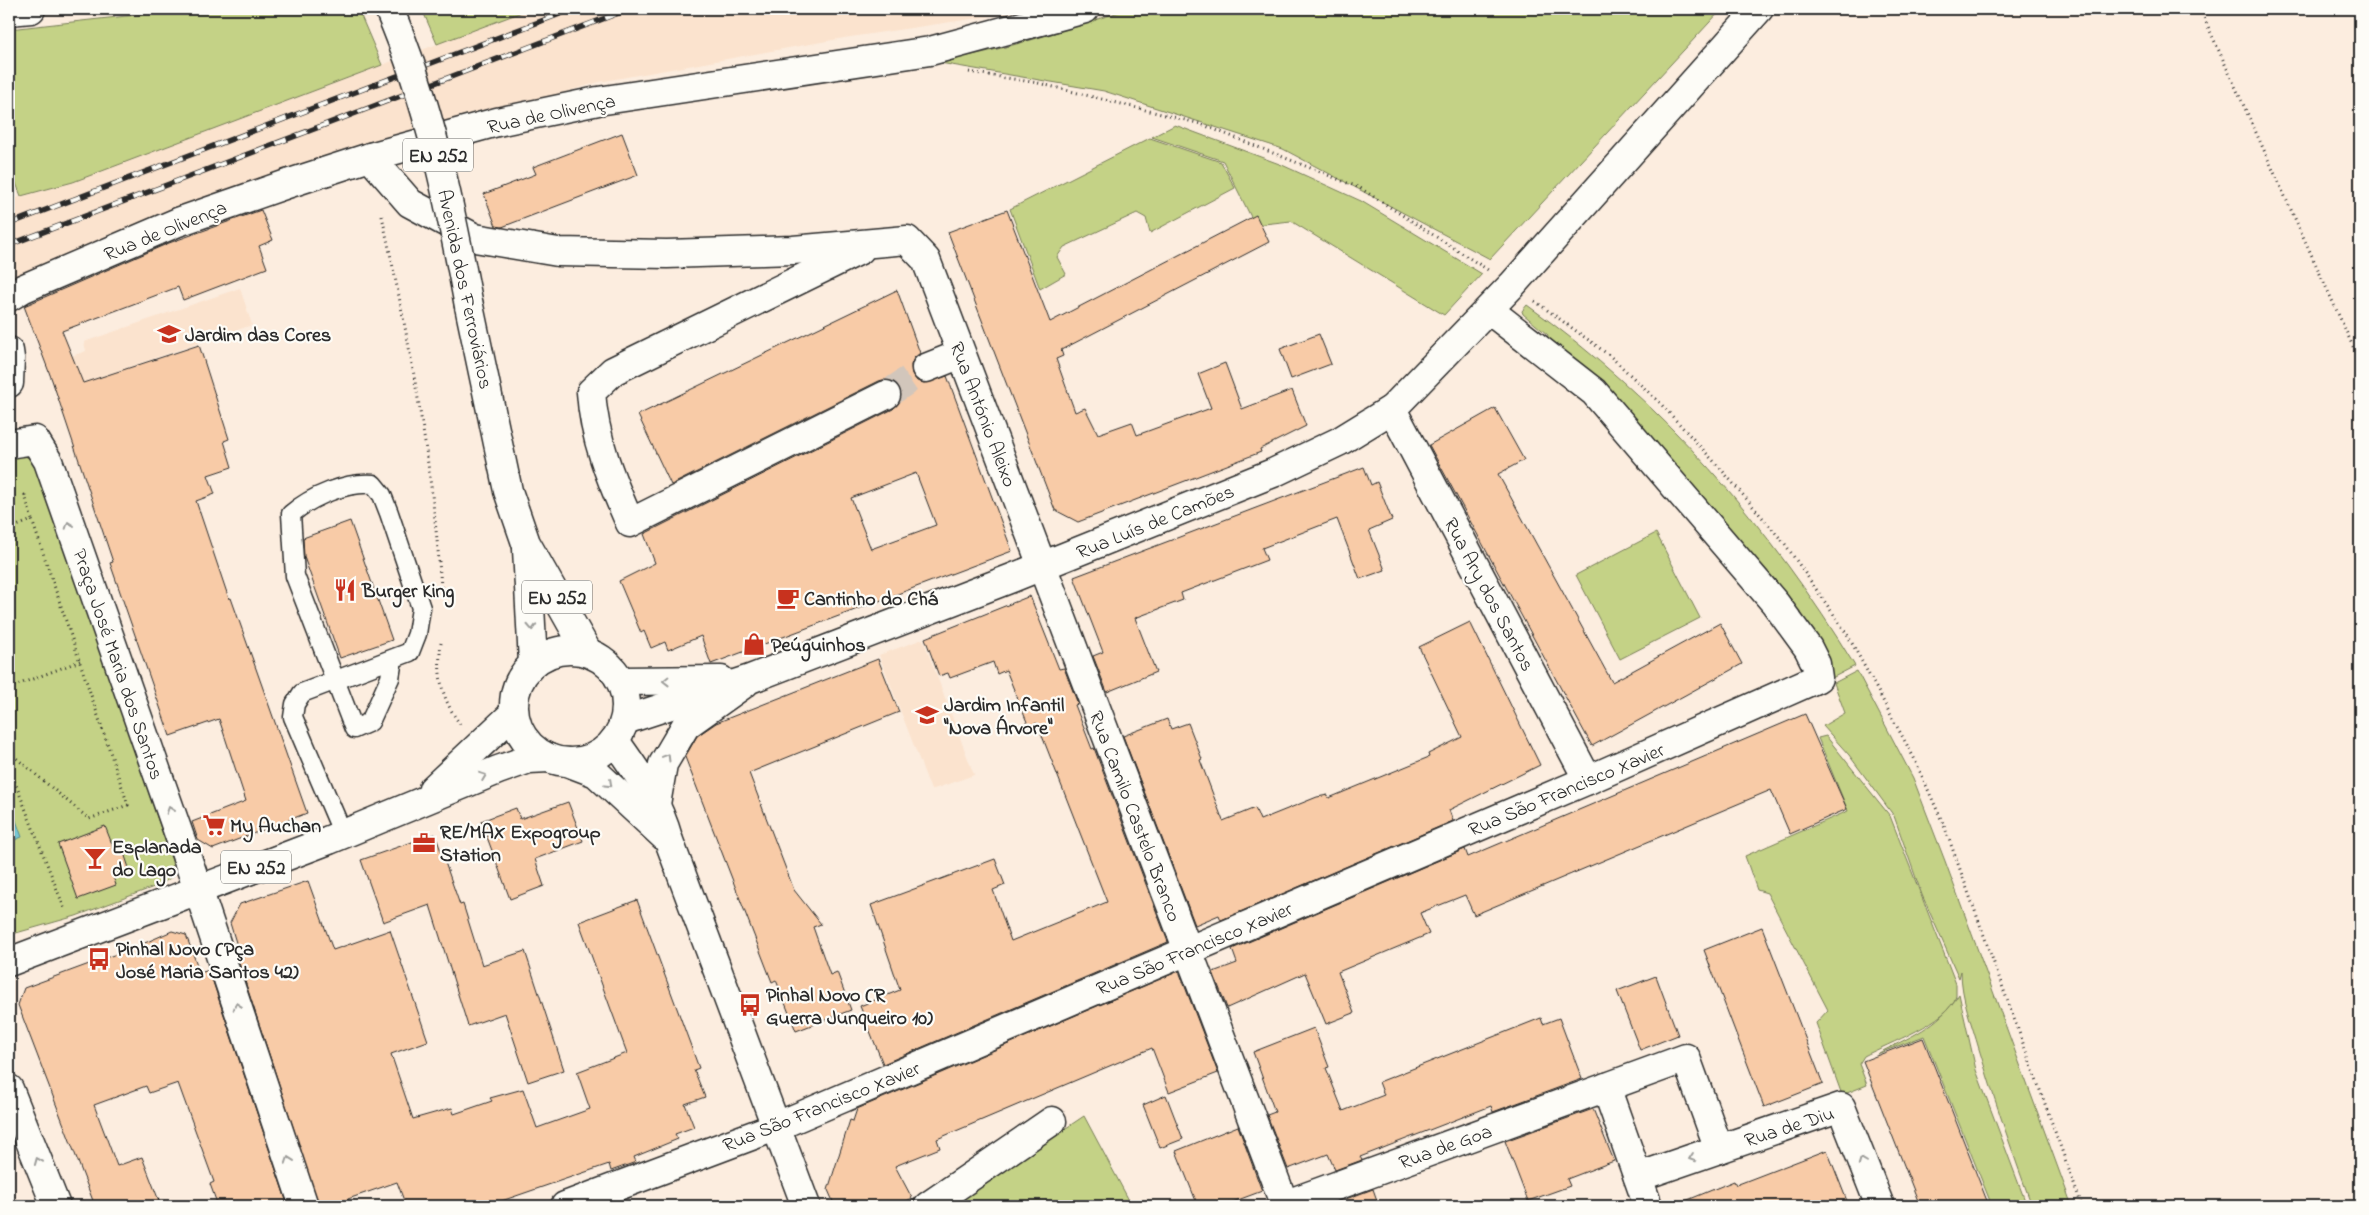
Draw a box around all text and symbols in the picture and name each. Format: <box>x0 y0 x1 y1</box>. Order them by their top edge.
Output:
street label: Rua de Olivença <box>485 88 618 143</box>
road number: EN 252 <box>403 138 473 172</box>
street label: Avenida dos Ferroviários <box>428 187 499 392</box>
street label: Rua de Olivença <box>100 194 232 270</box>
school or university icon: Jardim das Cores <box>156 321 182 347</box>
place label: Jardim das Cores <box>185 322 331 351</box>
street label: Rua António Aleixo <box>941 338 1023 492</box>
street label: Rua Luís de Camões <box>1073 478 1239 568</box>
street label: Rua Ary dos Santos <box>1435 513 1541 677</box>
one-way arrow <box>65 521 75 530</box>
street label: Praça José Maria dos Santos <box>63 545 170 784</box>
restaurant icon: Burger King <box>332 577 358 603</box>
place label: Burger King <box>361 578 454 608</box>
road number: EN 252 <box>522 580 592 614</box>
cafe icon: Cantinho do Chá <box>775 585 801 611</box>
place label: Cantinho do Chá <box>804 586 939 615</box>
one-way arrow <box>526 623 537 631</box>
shop icon: Peúguinhos <box>741 631 767 657</box>
place label: Peúguinhos <box>771 632 866 662</box>
one-way arrow <box>662 676 670 686</box>
place label: Jardim Infantil "Nova Árvore" <box>943 692 1064 744</box>
school or university icon: Jardim Infantil "Nova Árvore" <box>914 702 940 728</box>
street label: Rua Camilo Castelo Branco <box>1080 707 1187 927</box>
street label: Rua São Francisco Xavier <box>1464 737 1670 846</box>
one-way arrow <box>661 754 671 763</box>
one-way arrow <box>478 772 487 782</box>
one-way arrow <box>603 778 612 787</box>
one-way arrow <box>166 807 176 815</box>
supermarket icon: My Auchan <box>201 812 227 838</box>
place label: My Auchan <box>230 813 321 843</box>
place label: RE/MAX Expogroup Station <box>440 819 601 871</box>
office icon: RE/MAX Expogroup Station <box>411 830 437 856</box>
place label: Esplanada do Lago <box>112 834 202 887</box>
bar icon: Esplanada do Lago <box>82 845 108 871</box>
road number: EN 252 <box>221 850 291 884</box>
street label: Rua São Francisco Xavier <box>1092 896 1298 1005</box>
place label: Pinhal Novo (Pça José Maria Santos 42) <box>116 936 299 988</box>
bus stop icon: Pinhal Novo (Pça José Maria Santos 42) <box>86 946 112 972</box>
place label: Pinhal Novo (R Guerra Junqueiro 10) <box>766 982 933 1034</box>
bus stop icon: Pinhal Novo (R Guerra Junqueiro 10) <box>737 992 763 1018</box>
one-way arrow <box>233 1002 243 1011</box>
street label: Rua São Francisco Xavier <box>719 1055 926 1161</box>
street label: Rua de Diu <box>1741 1100 1839 1157</box>
street label: Rua de Goa <box>1395 1118 1496 1179</box>
one-way arrow <box>1689 1152 1697 1162</box>
one-way arrow <box>285 1156 295 1165</box>
one-way arrow <box>33 1157 44 1166</box>
one-way arrow <box>1858 1157 1868 1166</box>

